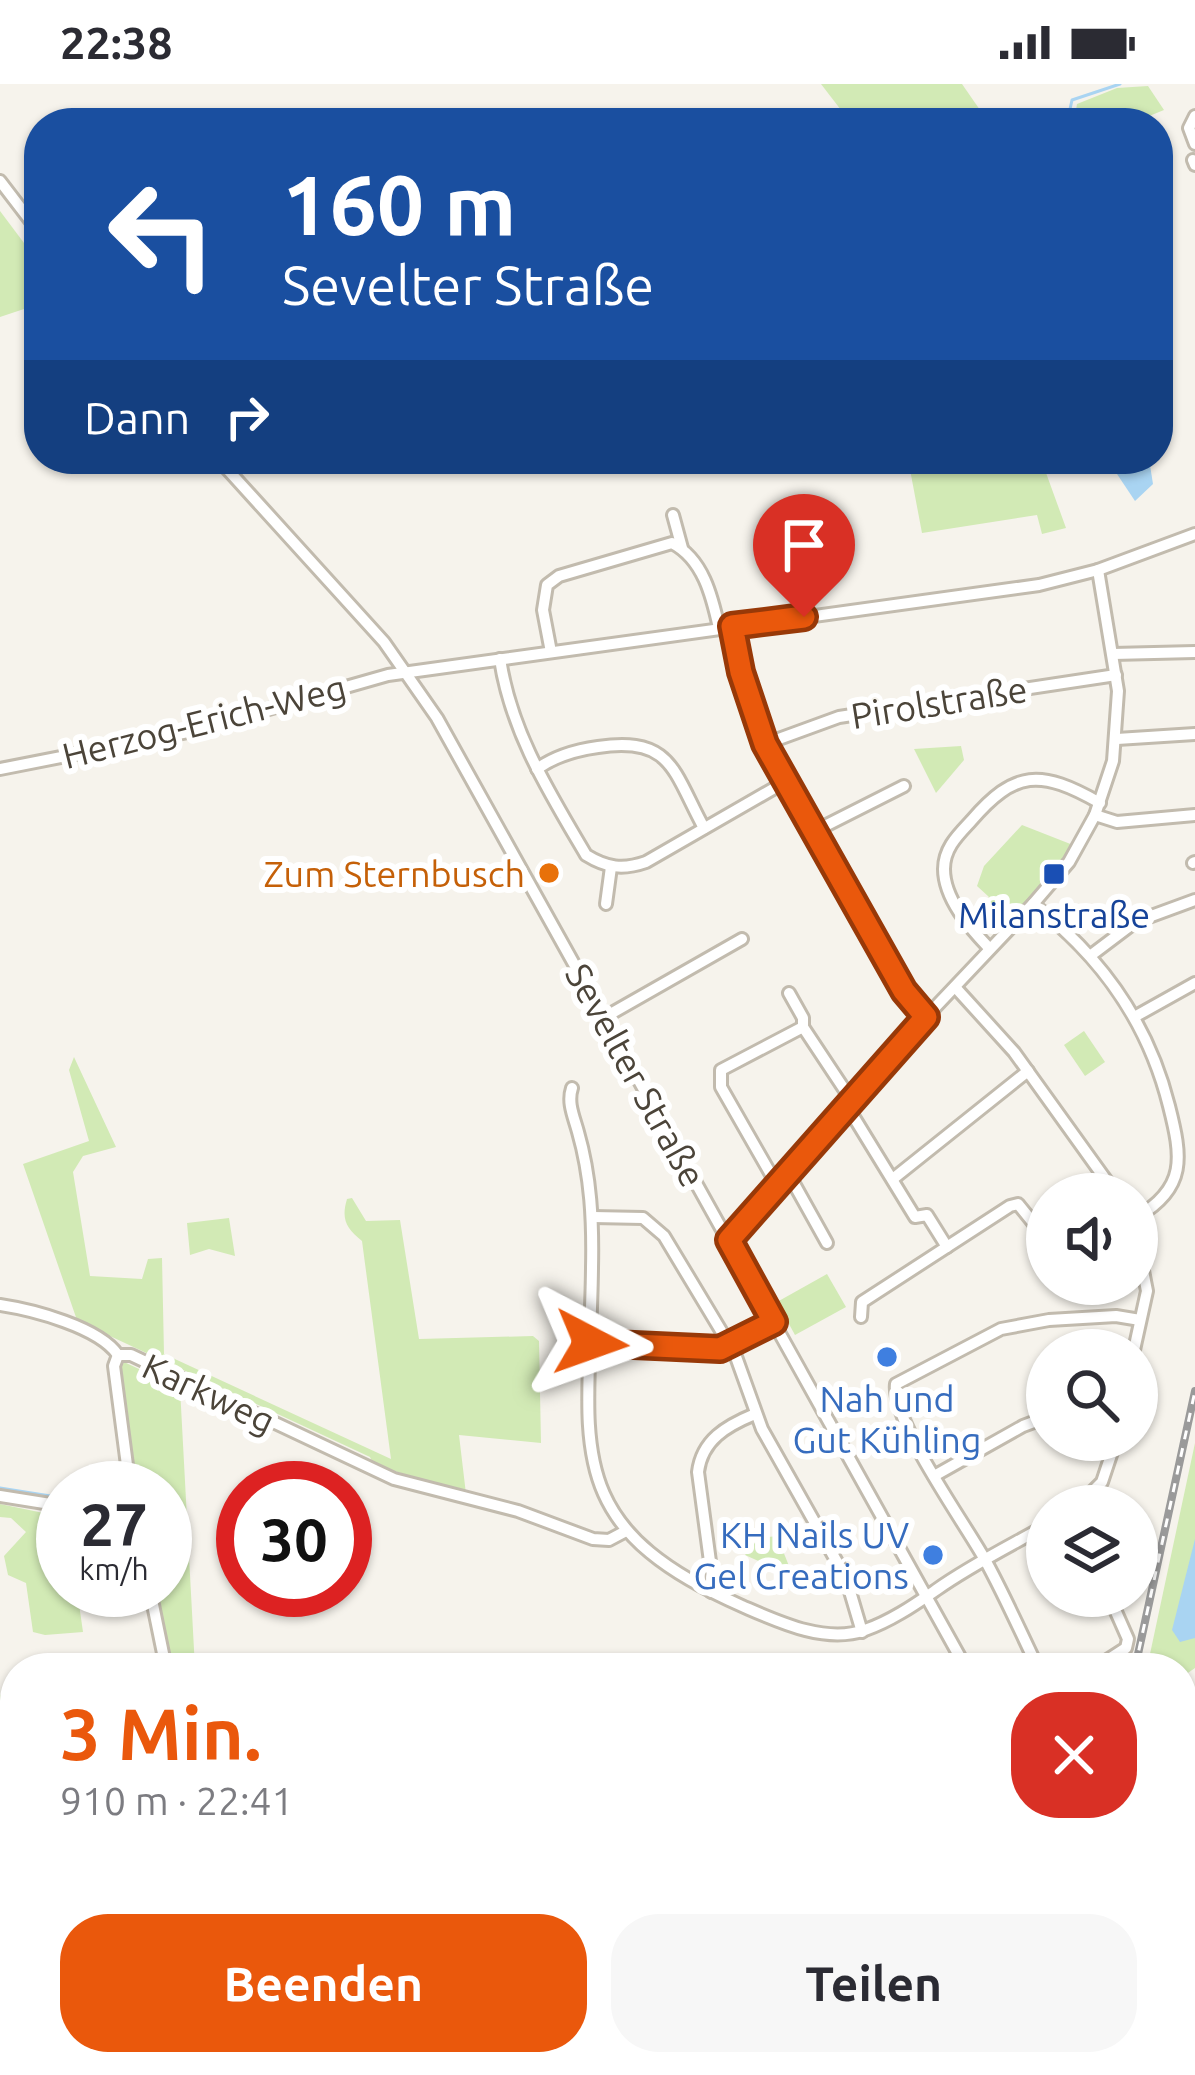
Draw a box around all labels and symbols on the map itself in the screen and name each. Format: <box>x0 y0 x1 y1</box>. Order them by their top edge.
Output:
pin <box>753 494 855 617</box>
street label: Herzog-Erich-Weg <box>58 666 350 776</box>
street label: Pirolstraße <box>848 668 1030 736</box>
place label: Zum Sternbusch <box>263 853 525 894</box>
marker: Zum Sternbusch <box>536 860 562 886</box>
marker: Milanstraße <box>1041 861 1067 887</box>
place label: Milanstraße <box>958 894 1150 935</box>
street label: Sevelter Straße <box>558 957 714 1193</box>
position arrow <box>528 1280 654 1406</box>
marker: Nah und Gut Kühling <box>874 1344 900 1370</box>
street label: Karkweg <box>137 1345 281 1441</box>
place label: Nah und Gut Kühling <box>792 1378 982 1460</box>
speed limit sign: 30 <box>216 1461 372 1617</box>
place label: KH Nails UV Gel Creations <box>693 1514 909 1596</box>
marker: KH Nails UV Gel Creations <box>920 1542 946 1568</box>

